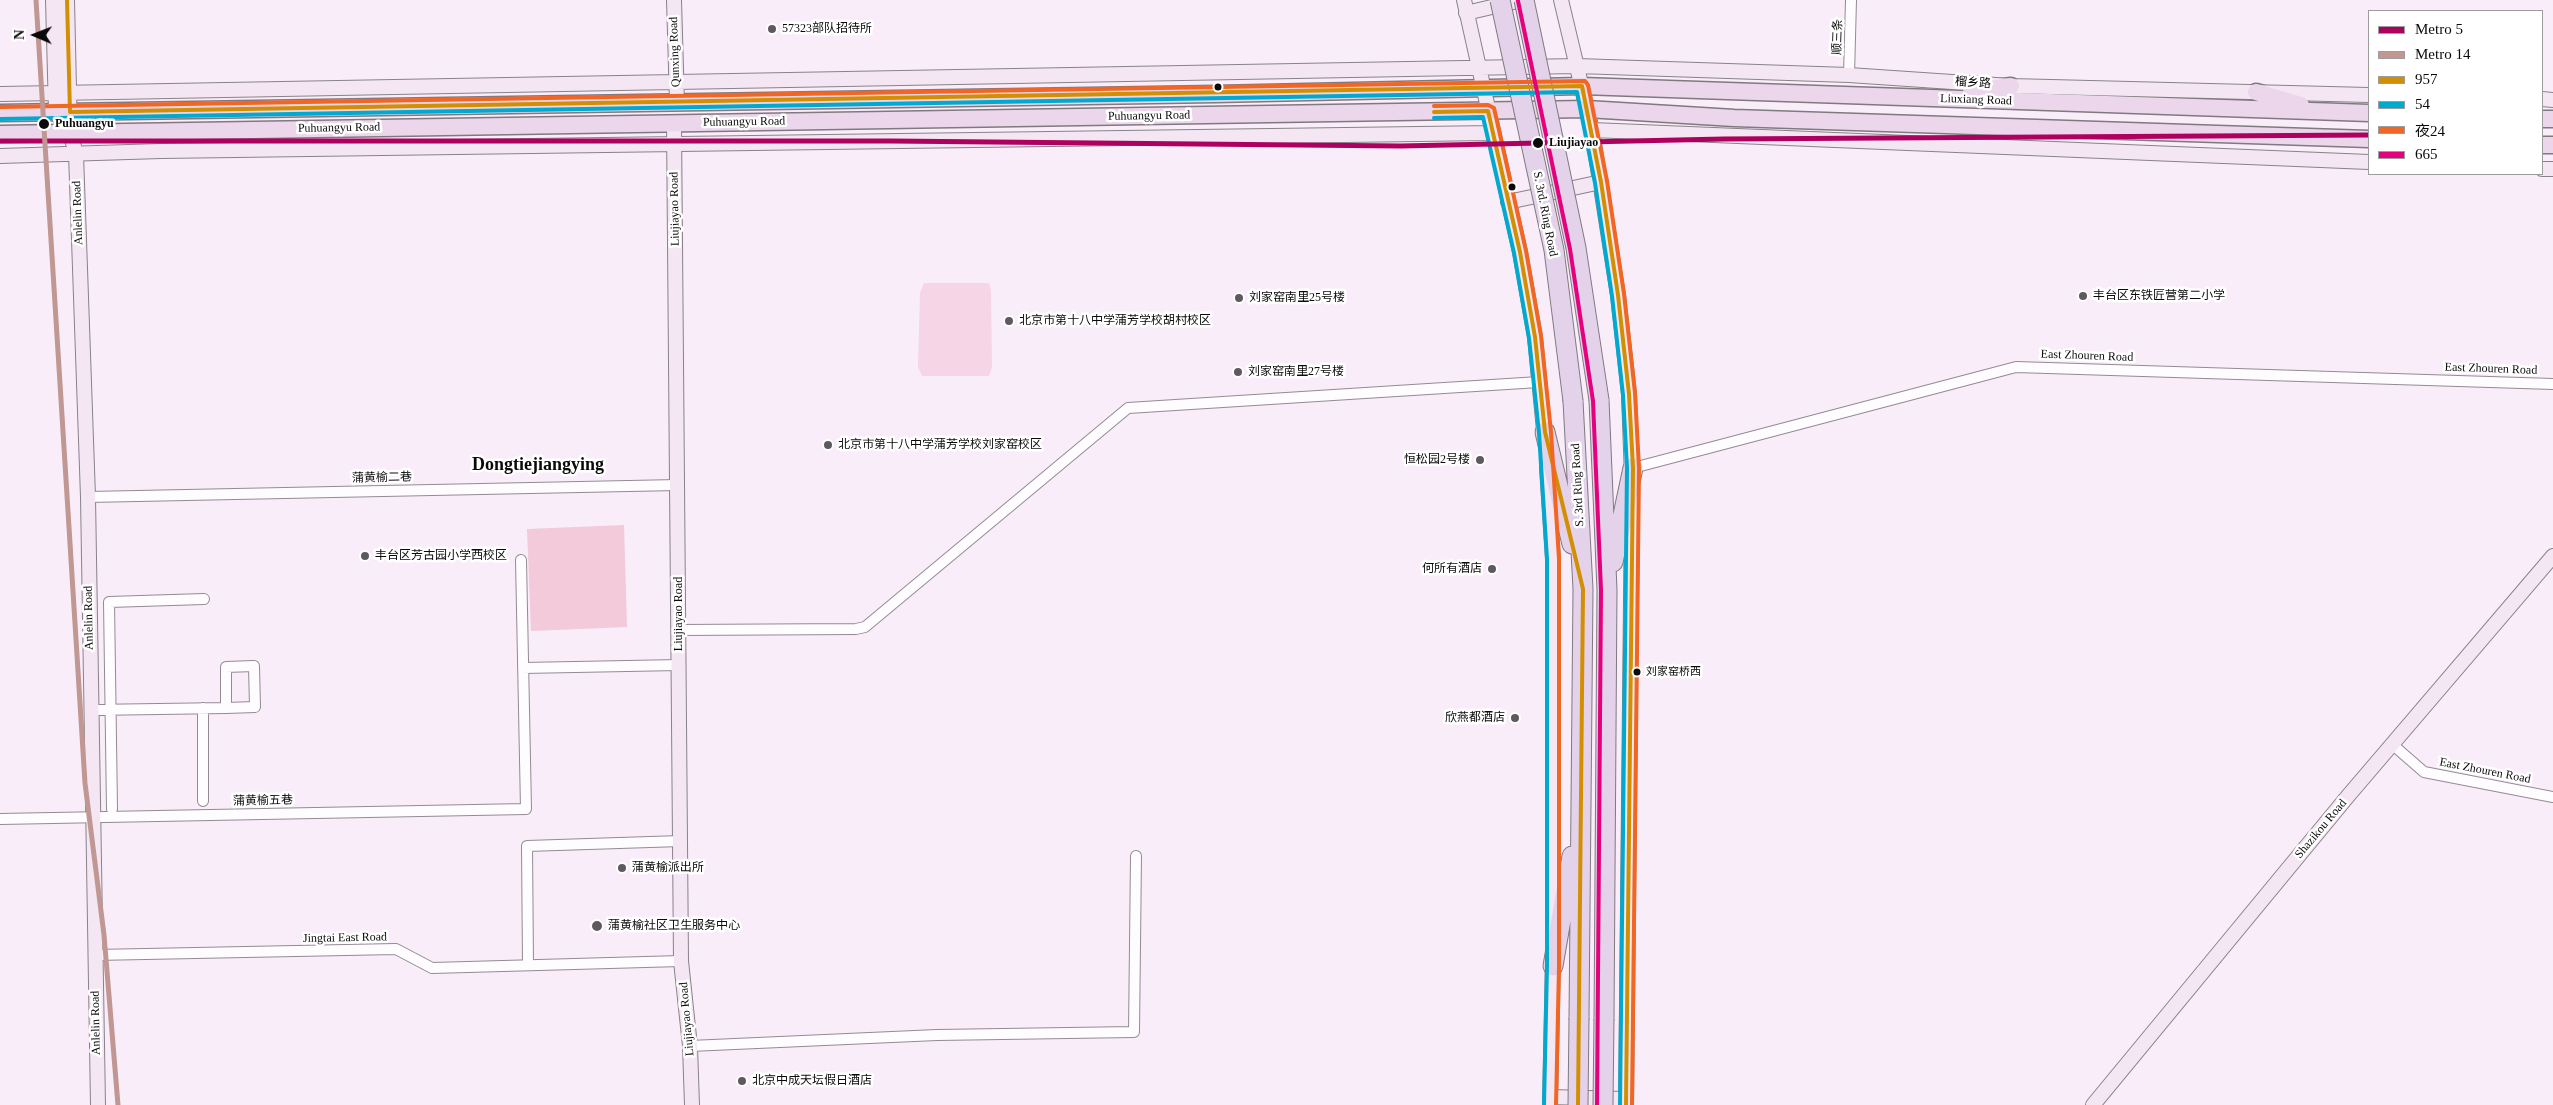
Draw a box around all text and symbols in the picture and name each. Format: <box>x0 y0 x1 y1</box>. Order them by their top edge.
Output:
north arrow <box>10 10 60 60</box>
legend <box>2368 10 2543 175</box>
street label: Qunxing Road <box>667 17 683 87</box>
street label: 顺三条 <box>1830 19 1846 55</box>
text: Metro 5 <box>2415 21 2463 37</box>
place label: 57323部队招待所 <box>782 22 872 36</box>
marker: 57323部队招待所 <box>766 23 778 35</box>
text: N <box>12 30 27 40</box>
text: Metro 14 <box>2415 46 2470 62</box>
text: 957 <box>2415 71 2438 87</box>
street label: 榴乡路 <box>1955 75 1991 91</box>
unlabelled marker <box>1213 82 1223 92</box>
street label: Liuxiang Road <box>1940 92 2012 108</box>
text: 54 <box>2415 96 2430 112</box>
street label: Puhuangyu Road <box>1108 108 1190 124</box>
street label: Puhuangyu Road <box>703 114 785 130</box>
marker: Puhuangyu <box>37 117 51 131</box>
place label: Puhuangyu <box>55 117 114 131</box>
street label: Puhuangyu Road <box>298 120 380 136</box>
text: 夜24 <box>2415 123 2445 139</box>
marker: Liujiayao <box>1531 136 1545 150</box>
place label: Liujiayao <box>1549 136 1598 150</box>
text: 665 <box>2415 146 2438 162</box>
street label: S. 3rd. Ring Road <box>1530 170 1560 258</box>
street label: Liujiayao Road <box>667 172 683 246</box>
street label: Anlelin Road <box>70 181 86 245</box>
unlabelled marker <box>1507 182 1517 192</box>
place label: 丰台区东铁匠营第二小学 <box>2093 289 2225 303</box>
marker: 丰台区东铁匠营第二小学 <box>2077 290 2089 302</box>
place label: 刘家窑南里25号楼 <box>1249 291 1345 305</box>
marker: 刘家窑南里25号楼 <box>1233 292 1245 304</box>
place label: 北京市第十八中学蒲芳学校胡村校区 <box>1019 314 1211 328</box>
marker: 北京市第十八中学蒲芳学校胡村校区 <box>1003 315 1015 327</box>
street label: East Zhouren Road <box>2040 347 2134 365</box>
street label: East Zhouren Road <box>2444 360 2538 378</box>
place label: 刘家窑南里27号楼 <box>1248 365 1344 379</box>
marker: 刘家窑南里27号楼 <box>1232 366 1244 378</box>
place label: 北京市第十八中学蒲芳学校刘家窑校区 <box>838 438 1042 452</box>
marker: 北京市第十八中学蒲芳学校刘家窑校区 <box>822 439 834 451</box>
street label: S. 3rd Ring Road <box>1569 443 1587 527</box>
place label: 恒松园2号楼 <box>1404 453 1470 467</box>
district label: Dongtiejiangying <box>472 454 604 476</box>
marker: 恒松园2号楼 <box>1474 454 1486 466</box>
street label: 蒲黄榆二巷 <box>352 470 412 486</box>
place label: 丰台区芳古园小学西校区 <box>375 549 507 563</box>
marker: 丰台区芳古园小学西校区 <box>359 550 371 562</box>
place label: 何所有酒店 <box>1422 562 1482 576</box>
marker: 何所有酒店 <box>1486 563 1498 575</box>
street label: Liujiayao Road <box>672 577 686 651</box>
street label: Anlelin Road <box>81 586 97 650</box>
place label: 刘家窑桥西 <box>1646 665 1701 679</box>
marker: 刘家窑桥西 <box>1632 667 1642 677</box>
place label: 欣燕都酒店 <box>1445 711 1505 725</box>
marker: 欣燕都酒店 <box>1509 712 1521 724</box>
street label: East Zhouren Road <box>2438 755 2532 787</box>
street label: 蒲黄榆五巷 <box>233 793 293 809</box>
street label: Shazikou Road <box>2292 796 2350 862</box>
place label: 蒲黄榆派出所 <box>632 861 704 875</box>
marker: 蒲黄榆派出所 <box>616 862 628 874</box>
marker: 蒲黄榆社区卫生服务中心 <box>590 919 604 933</box>
place label: 蒲黄榆社区卫生服务中心 <box>608 919 740 933</box>
street label: Jingtai East Road <box>303 930 387 946</box>
street label: Liujiayao Road <box>677 981 697 1057</box>
street label: Anlelin Road <box>88 991 104 1055</box>
place label: 北京中成天坛假日酒店 <box>752 1074 872 1088</box>
marker: 北京中成天坛假日酒店 <box>736 1075 748 1087</box>

